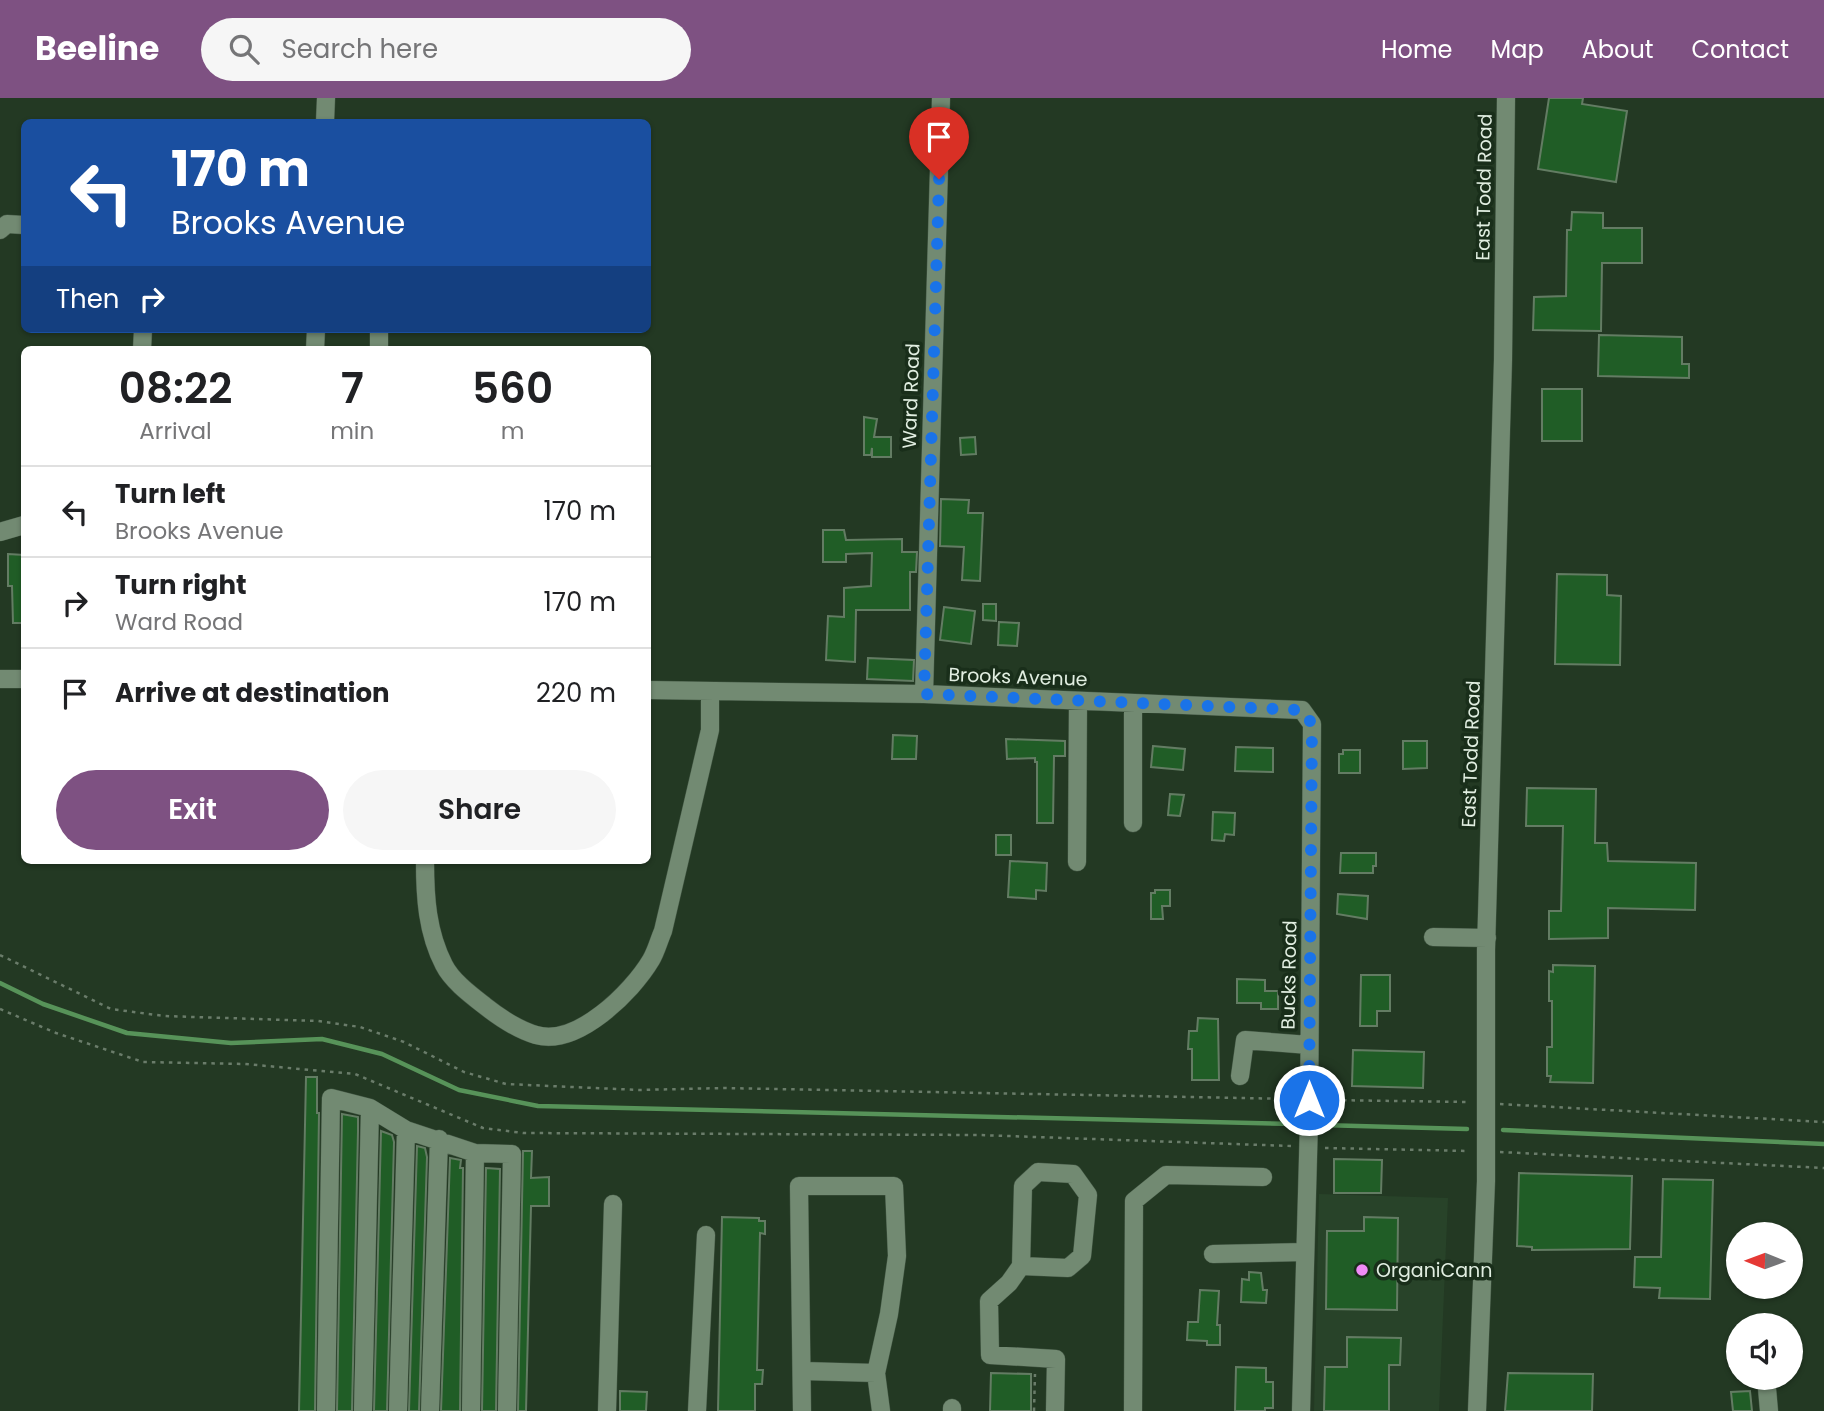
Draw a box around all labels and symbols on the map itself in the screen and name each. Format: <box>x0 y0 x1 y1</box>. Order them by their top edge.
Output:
pin <box>909 107 969 179</box>
street label: East Todd Road <box>1469 113 1499 261</box>
street label: Ward Road <box>896 343 926 449</box>
street label: Brooks Avenue <box>948 661 1088 693</box>
street label: East Todd Road <box>1455 680 1487 828</box>
street label: Bucks Road <box>1275 920 1303 1030</box>
position arrow <box>1272 1063 1346 1137</box>
north arrow <box>1726 1222 1802 1298</box>
place label: OrganiCann <box>1376 1257 1492 1284</box>
marker: OrganiCann <box>1354 1262 1370 1278</box>

